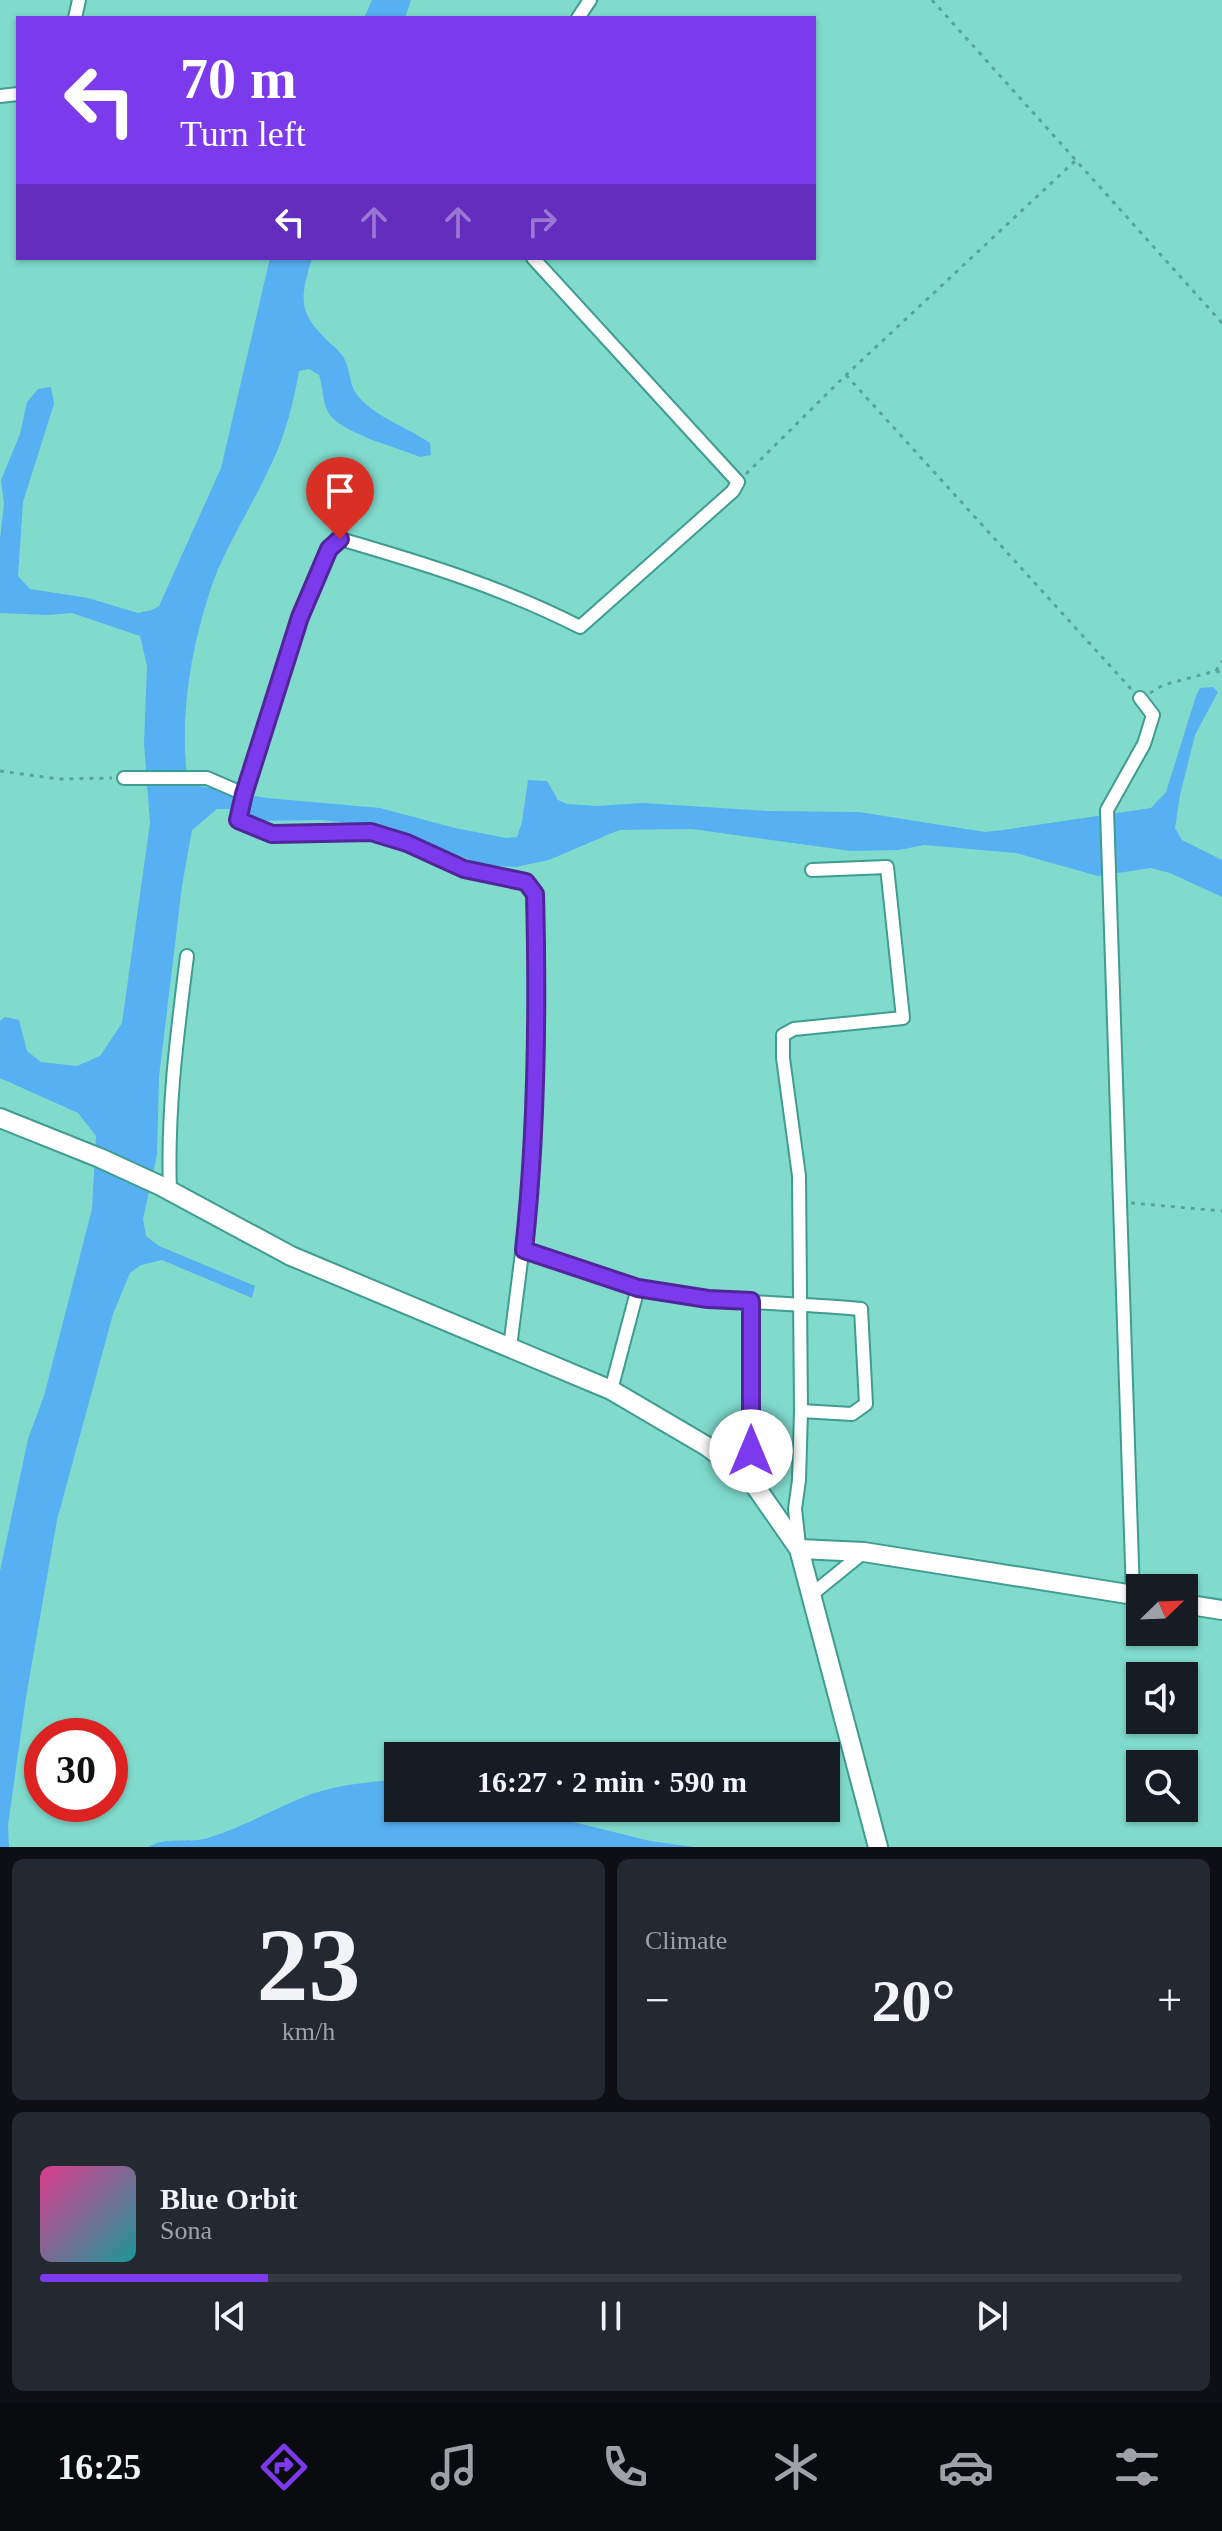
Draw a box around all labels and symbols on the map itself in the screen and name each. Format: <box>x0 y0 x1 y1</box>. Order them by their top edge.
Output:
pin <box>306 457 374 539</box>
position arrow <box>709 1409 793 1493</box>
north arrow <box>1126 1574 1198 1646</box>
speed limit sign: 30 <box>24 1718 128 1822</box>

